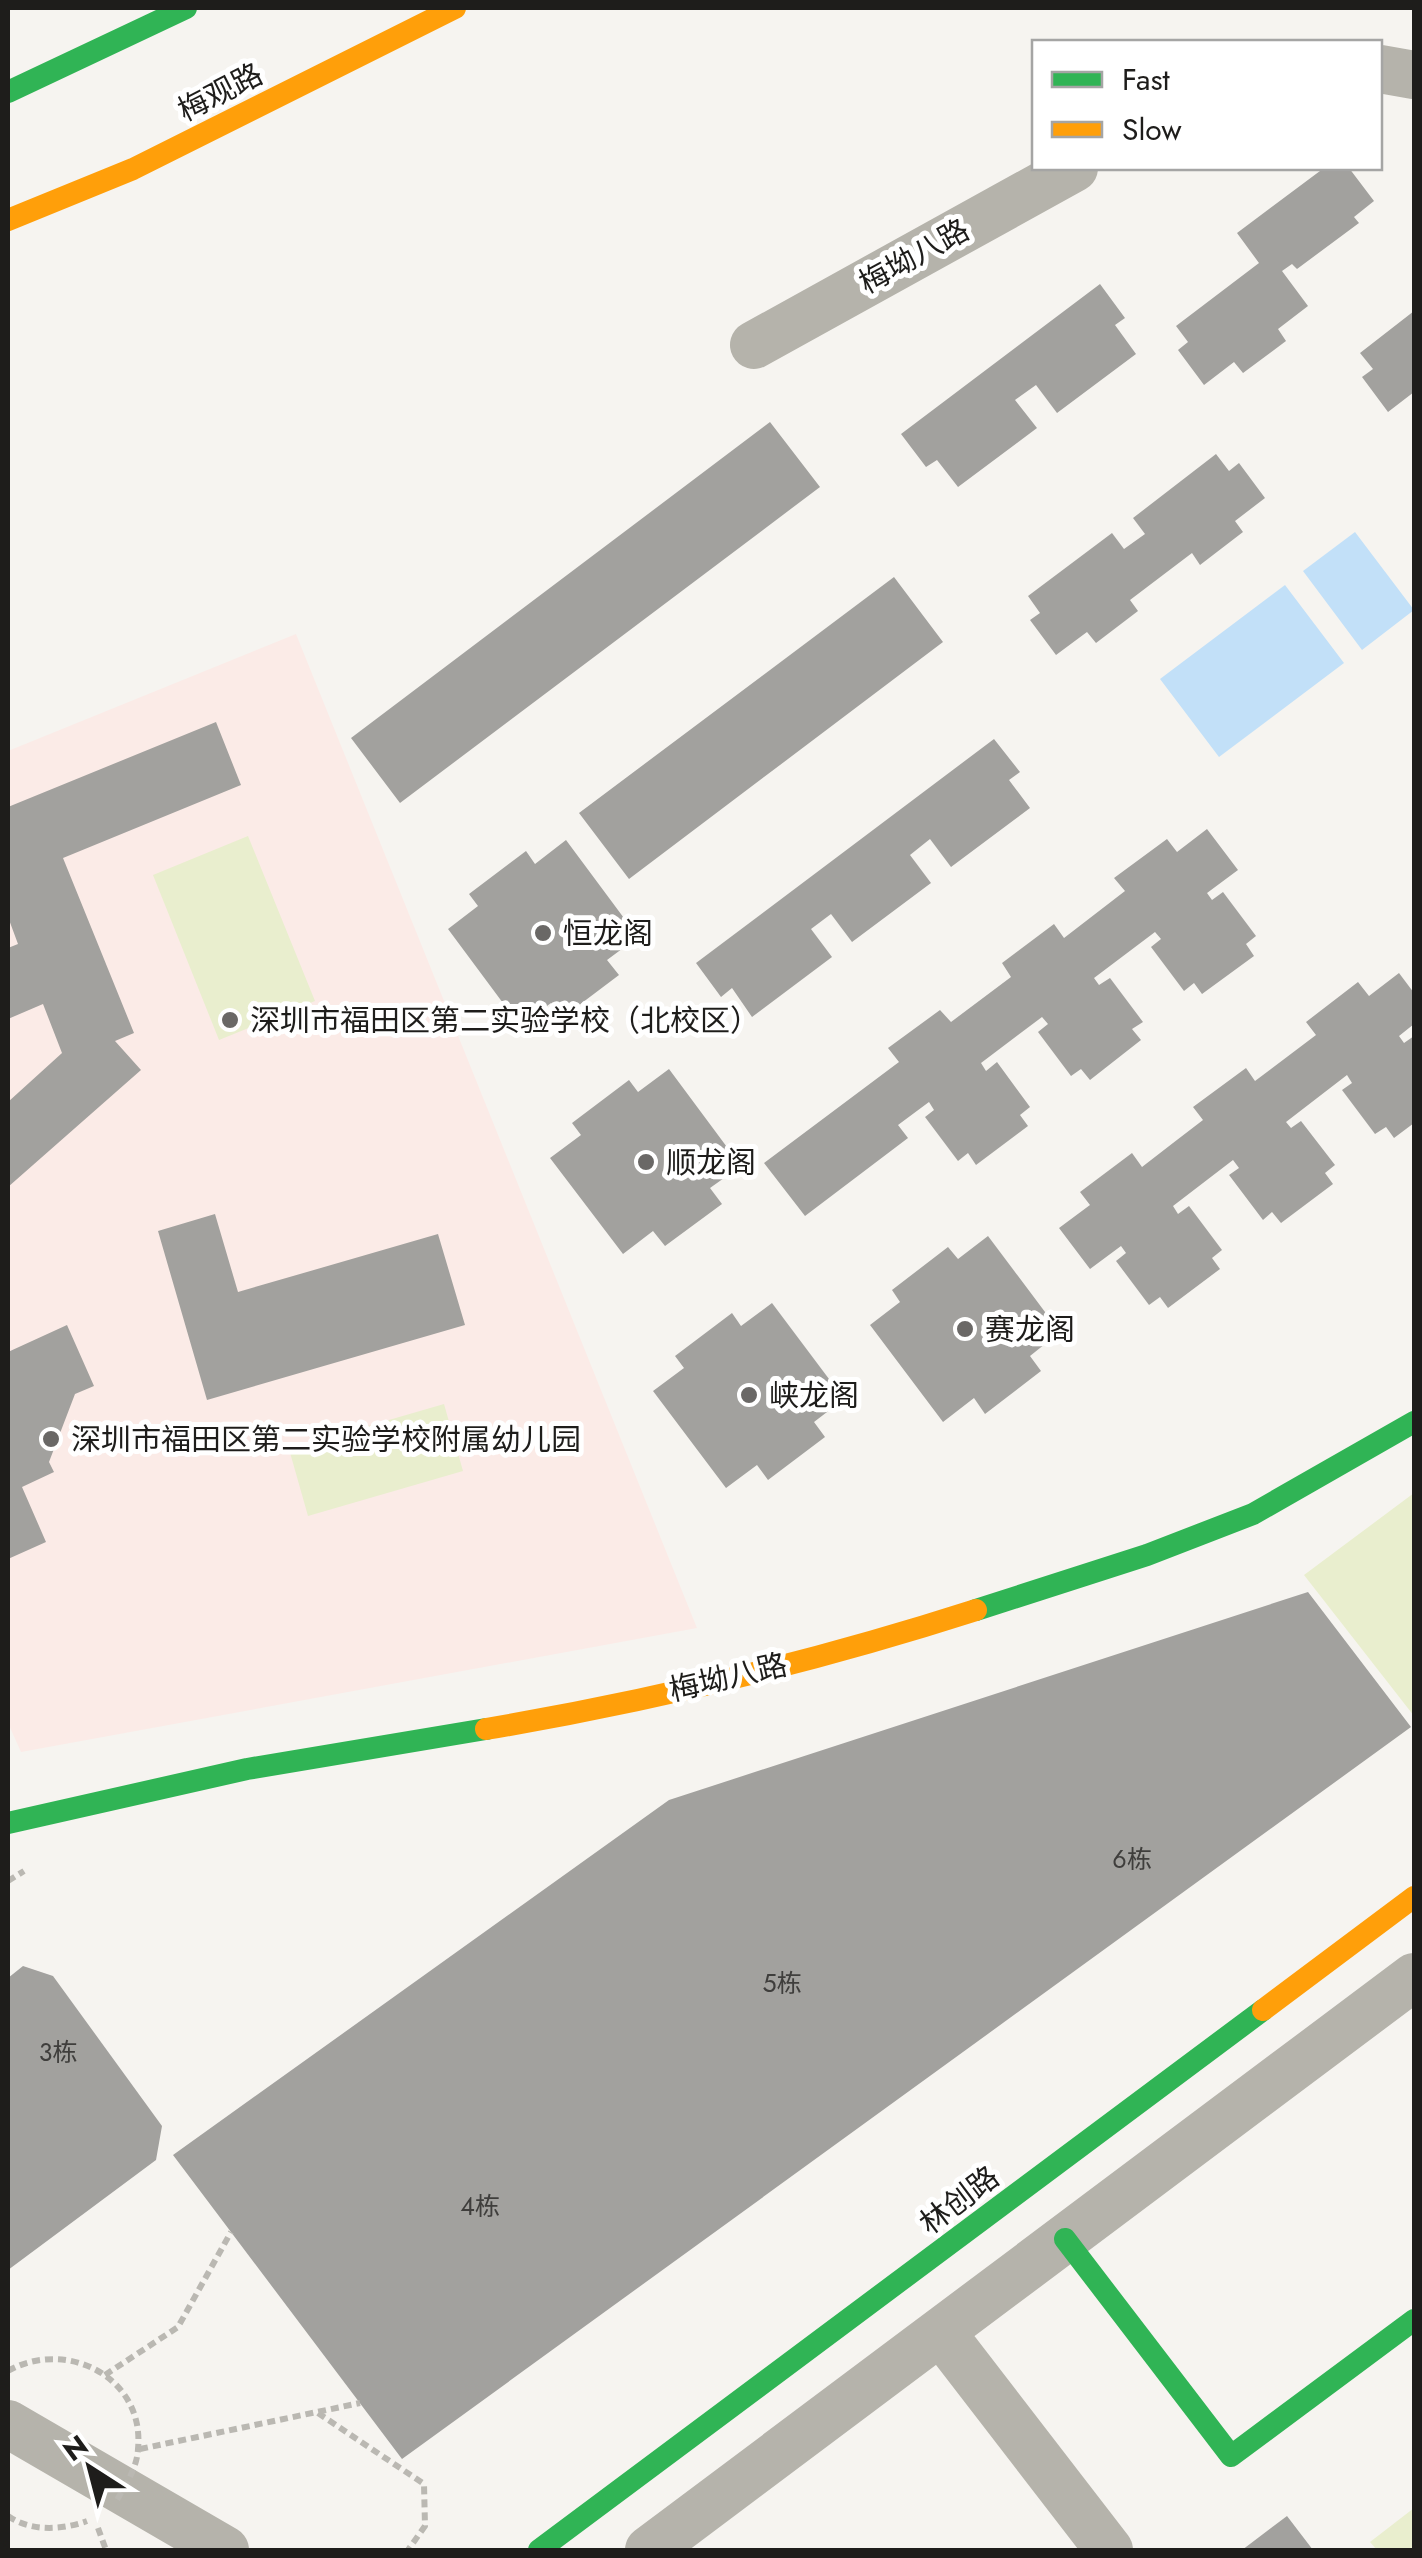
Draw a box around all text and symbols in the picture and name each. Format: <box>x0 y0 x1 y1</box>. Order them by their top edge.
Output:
legend <box>1032 40 1382 170</box>
street label: 梅观路 <box>170 52 270 132</box>
text: Fast <box>1122 58 1171 101</box>
text: Slow <box>1122 108 1182 151</box>
street label: 梅坳八路 <box>851 208 977 304</box>
place label: 恒龙阁 <box>563 912 653 955</box>
marker: 恒龙阁 <box>532 922 554 944</box>
place label: 深圳市福田区第二实验学校（北校区） <box>250 999 760 1042</box>
marker: 深圳市福田区第二实验学校（北校区） <box>219 1009 241 1031</box>
place label: 顺龙阁 <box>666 1141 756 1184</box>
marker: 顺龙阁 <box>635 1151 657 1173</box>
place label: 赛龙阁 <box>985 1308 1075 1351</box>
marker: 赛龙阁 <box>954 1318 976 1340</box>
place label: 峡龙阁 <box>769 1374 859 1417</box>
marker: 峡龙阁 <box>738 1384 760 1406</box>
place label: 深圳市福田区第二实验学校附属幼儿园 <box>71 1418 581 1461</box>
marker: 深圳市福田区第二实验学校附属幼儿园 <box>40 1428 62 1450</box>
street label: 梅坳八路 <box>665 1643 791 1711</box>
house number: 6栋 <box>1112 1841 1152 1877</box>
house number: 5栋 <box>762 1965 802 2001</box>
house number: 3栋 <box>39 2034 77 2070</box>
street label: 林创路 <box>910 2156 1008 2244</box>
house number: 4栋 <box>460 2188 500 2224</box>
north arrow <box>40 2418 140 2518</box>
text: N <box>55 2425 97 2471</box>

